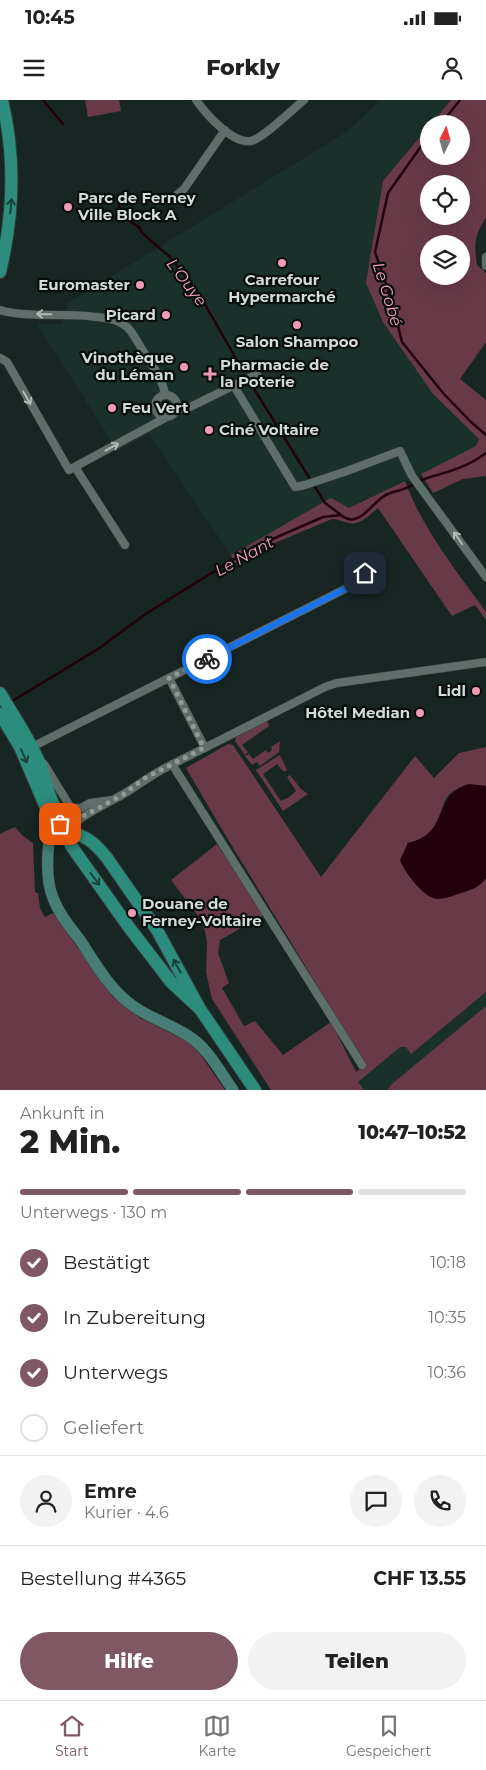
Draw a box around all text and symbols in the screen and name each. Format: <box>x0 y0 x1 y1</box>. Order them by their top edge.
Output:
text: 10:45 <box>25 6 75 29</box>
icon: menu <box>20 54 48 82</box>
text: Forkly <box>206 54 280 81</box>
icon: person <box>438 54 466 82</box>
north arrow <box>420 115 470 165</box>
map controls <box>420 115 470 285</box>
button: locate <box>420 175 470 225</box>
place label: Parc de Ferney Ville Block A <box>77 188 197 224</box>
one-way arrow <box>6 199 16 215</box>
marker: Parc de Ferney Ville Block A <box>62 201 74 213</box>
button: layers <box>420 235 470 285</box>
water label: L'Ouye <box>163 255 211 310</box>
marker: Carrefour Hypermarché <box>276 257 288 269</box>
water label: Le Gobé <box>369 260 406 329</box>
place label: Carrefour Hypermarché <box>228 270 336 306</box>
place label: Euromaster <box>38 275 131 294</box>
marker: Euromaster <box>134 279 146 291</box>
place label: Picard <box>106 305 156 324</box>
one-way arrow <box>36 309 52 319</box>
marker: Picard <box>160 309 172 321</box>
marker: Salon Shampoo <box>291 319 303 331</box>
place label: Salon Shampoo <box>236 332 359 351</box>
place label: Vinothèque du Léman <box>81 348 174 384</box>
place label: Pharmacie de la Poterie <box>220 355 329 391</box>
marker: Vinothèque du Léman <box>178 361 190 373</box>
marker: Pharmacie de la Poterie <box>204 368 216 380</box>
one-way arrow <box>23 390 33 404</box>
place label: Feu Vert <box>122 398 189 417</box>
marker: Feu Vert <box>106 402 118 414</box>
place label: Ciné Voltaire <box>219 420 319 439</box>
marker: Ciné Voltaire <box>203 424 215 436</box>
one-way arrow <box>105 442 120 452</box>
one-way arrow <box>453 531 463 545</box>
water label: Le Nant <box>211 532 277 580</box>
pin <box>344 552 386 594</box>
icon: home <box>351 559 379 587</box>
courier <box>182 634 232 684</box>
icon: bike <box>193 645 221 673</box>
place label: Lidl <box>438 681 466 700</box>
marker: Lidl <box>470 685 482 697</box>
place label: Hôtel Median <box>305 703 410 722</box>
marker: Hôtel Median <box>414 707 426 719</box>
one-way arrow <box>20 748 30 763</box>
pin <box>39 803 81 845</box>
icon: bag <box>46 810 74 838</box>
one-way arrow <box>90 872 101 885</box>
place label: Douane de Ferney-Voltaire <box>142 894 262 930</box>
marker: Douane de Ferney-Voltaire <box>126 907 138 919</box>
one-way arrow <box>172 959 182 974</box>
text: Ankunft in <box>20 1104 105 1123</box>
text: 10:47–10:52 <box>358 1121 466 1144</box>
text: 2 Min. <box>20 1122 120 1161</box>
text: Unterwegs · 130 m <box>20 1203 167 1222</box>
icon: check <box>20 1249 48 1277</box>
text: Bestätigt <box>63 1251 150 1274</box>
text: 10:18 <box>430 1253 466 1272</box>
icon: check <box>20 1304 48 1332</box>
text: In Zubereitung <box>63 1306 206 1329</box>
text: 10:35 <box>428 1308 466 1327</box>
icon: check <box>20 1359 48 1387</box>
text: Unterwegs <box>63 1361 168 1384</box>
text: 10:36 <box>427 1363 466 1382</box>
text: Geliefert <box>63 1416 144 1439</box>
button: person <box>20 1475 72 1527</box>
button: chat <box>350 1475 402 1527</box>
button: phone <box>414 1475 466 1527</box>
text: Emre <box>84 1480 137 1503</box>
text: Kurier · 4.6 <box>84 1503 169 1522</box>
text: Bestellung #4365 <box>20 1567 186 1590</box>
text: CHF 13.55 <box>373 1567 466 1590</box>
button: Hilfe <box>20 1632 238 1690</box>
button: Teilen <box>248 1632 466 1690</box>
tab: Start <box>55 1712 89 1760</box>
tab: Karte <box>199 1712 236 1760</box>
tab: Gespeichert <box>346 1712 431 1760</box>

